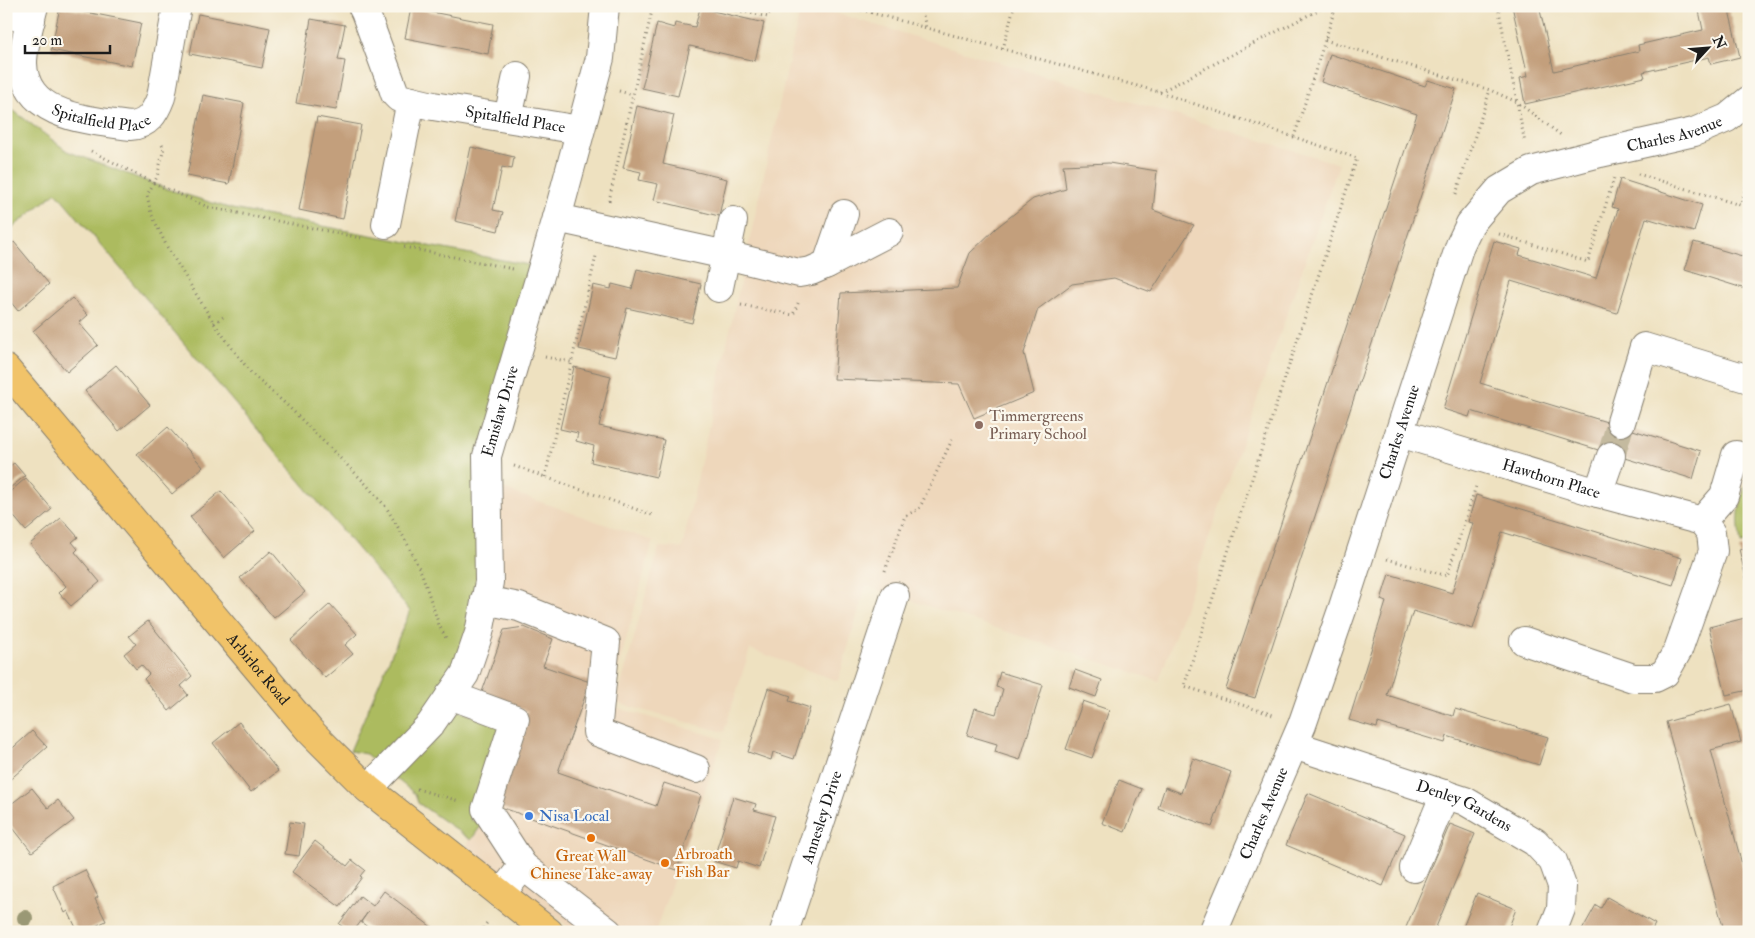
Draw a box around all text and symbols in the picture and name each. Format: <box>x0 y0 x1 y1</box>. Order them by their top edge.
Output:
scale bar <box>25 22 110 54</box>
north arrow <box>1682 22 1732 72</box>
text: 20 m <box>32 31 62 50</box>
text: N <box>1708 32 1730 52</box>
street label: Spitalfield Place <box>48 99 156 136</box>
street label: Spitalfield Place <box>464 101 567 137</box>
street label: Charles Avenue <box>1625 111 1726 157</box>
street label: Emislaw Drive <box>477 363 523 459</box>
street label: Charles Avenue <box>1375 382 1424 482</box>
place label: Timmergreens Primary School <box>989 406 1087 444</box>
marker: Timmergreens Primary School <box>973 419 985 431</box>
street label: Hawthorn Place <box>1500 455 1603 503</box>
street label: Arbirlot Road <box>222 628 294 709</box>
street label: Charles Avenue <box>1235 764 1293 863</box>
street label: Annesley Drive <box>797 768 847 867</box>
street label: Denley Gardens <box>1414 776 1516 836</box>
place label: Nisa Local <box>539 806 609 826</box>
marker: Nisa Local <box>523 810 535 822</box>
marker: Great Wall Chinese Take-away <box>585 832 597 844</box>
place label: Arbroath Fish Bar <box>674 844 733 882</box>
place label: Great Wall Chinese Take-away <box>530 846 653 884</box>
marker: Arbroath Fish Bar <box>659 857 671 869</box>

